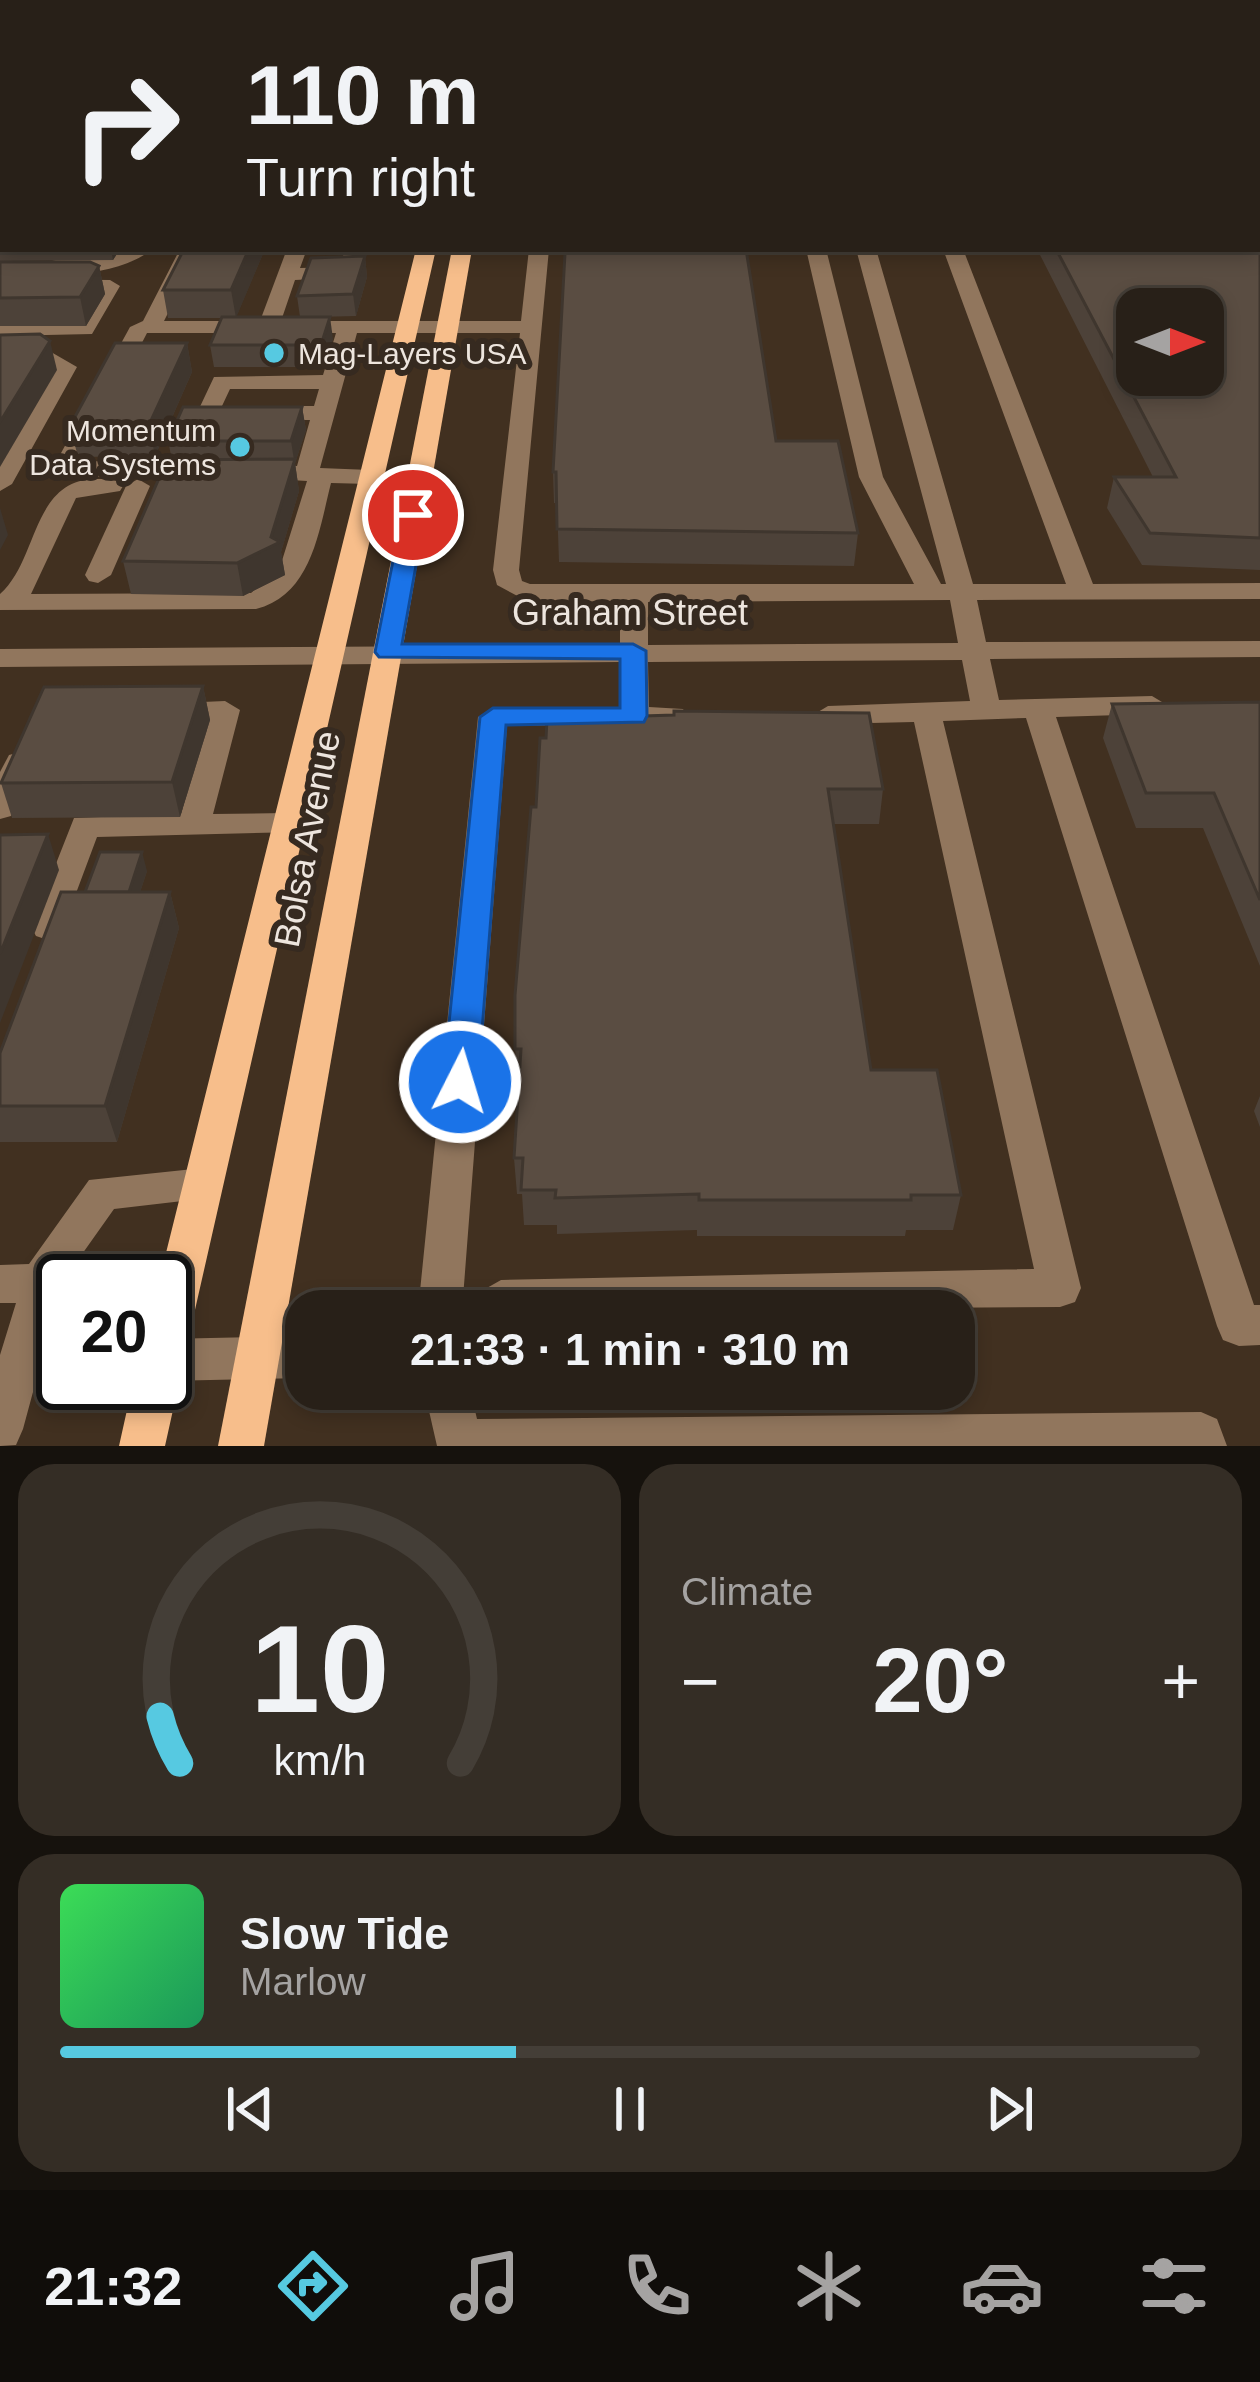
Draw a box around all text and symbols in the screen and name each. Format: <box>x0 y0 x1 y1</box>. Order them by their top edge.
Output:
icon: right <box>48 48 204 204</box>
text: 110 m <box>246 48 480 142</box>
text: Turn right <box>246 147 475 207</box>
north arrow <box>1116 288 1224 396</box>
map controls <box>1116 288 1224 396</box>
place label: Mag-Layers USA <box>298 337 526 370</box>
marker: Mag-Layers USA <box>261 340 287 366</box>
place label: Momentum Data Systems <box>29 414 216 481</box>
marker: Momentum Data Systems <box>227 434 253 460</box>
pin <box>362 464 464 566</box>
icon: arrive <box>380 482 446 548</box>
street label: Graham Street <box>512 592 748 633</box>
street label: Bolsa Avenue <box>266 727 348 951</box>
position arrow <box>397 1019 523 1145</box>
speed limit sign: 20 <box>36 1254 192 1410</box>
text: 21:33 · 1 min · 310 m <box>410 1324 850 1375</box>
text: Climate <box>681 1570 813 1613</box>
text: 10 <box>250 1599 389 1738</box>
text: 20° <box>872 1631 1009 1731</box>
text: − <box>681 1644 720 1718</box>
text: + <box>1161 1644 1200 1718</box>
text: km/h <box>273 1736 366 1784</box>
text: Slow Tide <box>240 1908 449 1959</box>
text: Marlow <box>240 1960 366 2003</box>
icon: previous <box>217 2076 283 2142</box>
icon: pause <box>597 2076 663 2142</box>
icon: next <box>977 2076 1043 2142</box>
icon: directions <box>271 2244 355 2328</box>
icon: music <box>443 2244 527 2328</box>
icon: phone <box>615 2244 699 2328</box>
icon: climate <box>787 2244 871 2328</box>
icon: car <box>960 2244 1044 2328</box>
icon: filters <box>1132 2244 1216 2328</box>
text: 21:32 <box>44 2256 182 2316</box>

